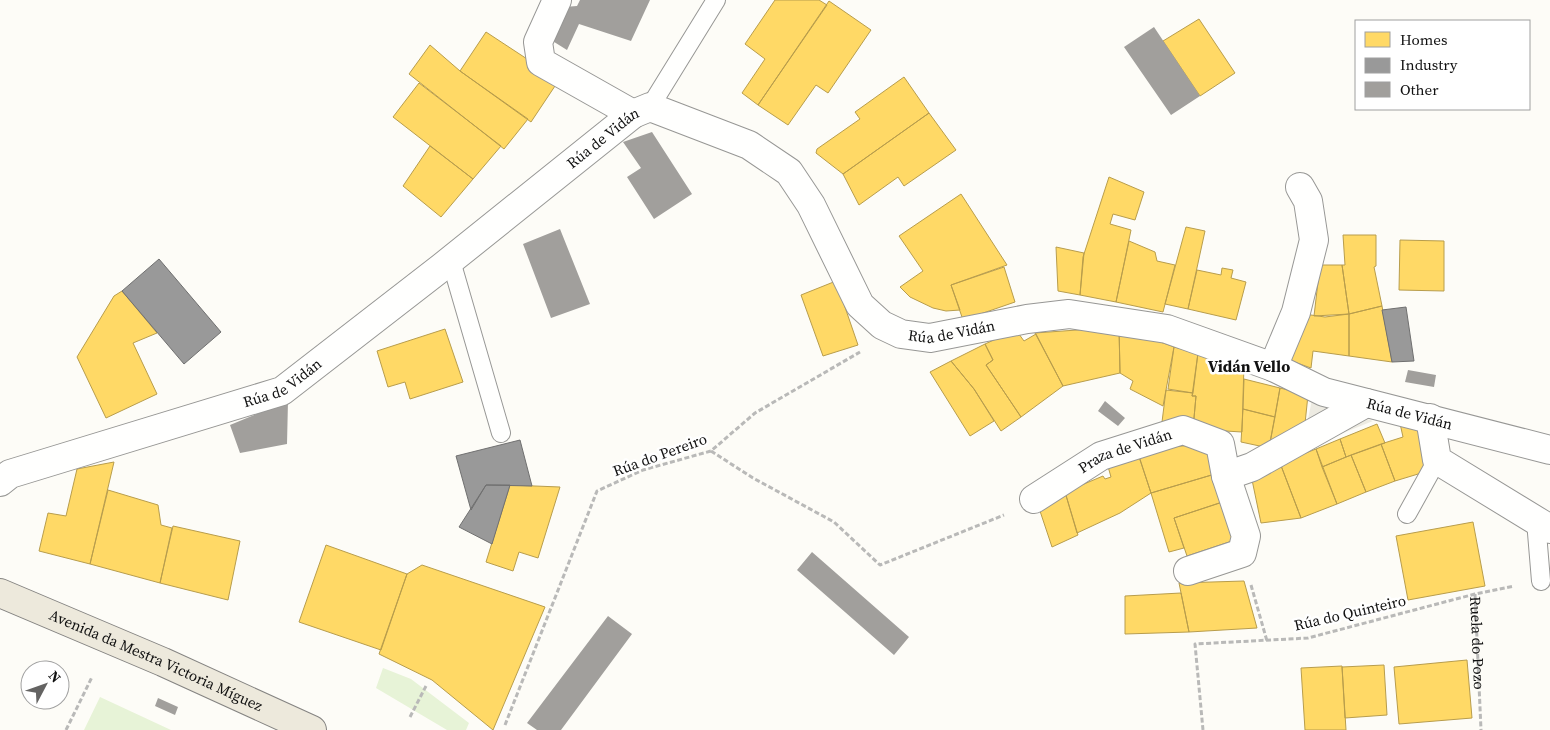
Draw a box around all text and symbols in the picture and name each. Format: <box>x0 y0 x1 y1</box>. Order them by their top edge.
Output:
legend <box>1355 20 1530 110</box>
text: Homes <box>1400 29 1447 50</box>
text: Industry <box>1400 54 1458 75</box>
text: Other <box>1400 79 1439 100</box>
street label: Rúa de Vidán <box>562 102 642 173</box>
street label: Rúa de Vidán <box>907 315 997 349</box>
street label: Rúa de Vidán <box>240 353 326 412</box>
district label: Vidán Vello <box>1208 355 1290 377</box>
street label: Rúa de Vidán <box>1364 392 1455 435</box>
street label: Praza de Vidán <box>1074 423 1174 478</box>
street label: Rúa do Pereiro <box>610 428 710 481</box>
street label: Rúa do Quinteiro <box>1292 589 1408 636</box>
street label: Ruela do Pozo <box>1465 596 1490 690</box>
street label: Avenida da Mestra Victoria Míguez <box>46 604 267 716</box>
north arrow <box>20 660 70 710</box>
text: N <box>44 666 66 687</box>

